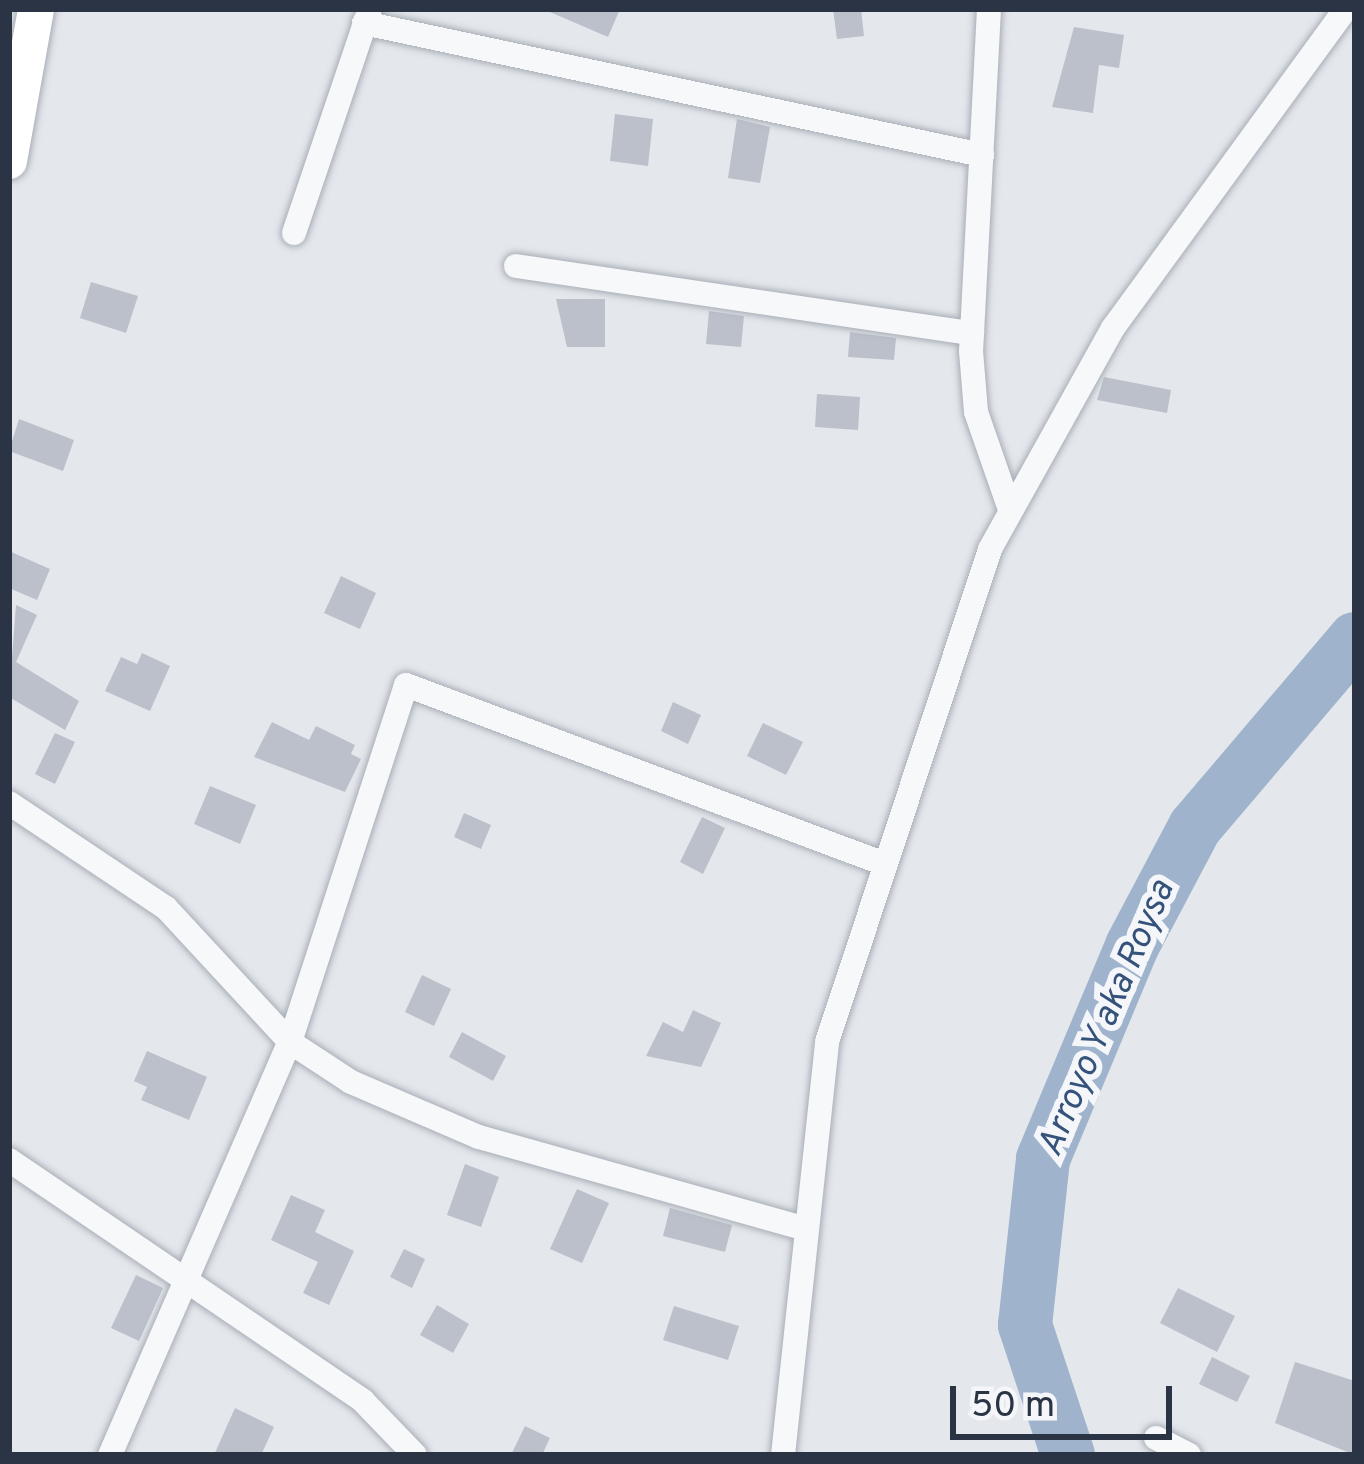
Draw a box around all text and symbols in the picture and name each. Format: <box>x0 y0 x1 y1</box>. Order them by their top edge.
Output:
water label: Arroyo Y aka Roysa <box>1030 873 1186 1165</box>
scale bar <box>956 1362 1178 1436</box>
text: 50 m <box>971 1384 1055 1430</box>

